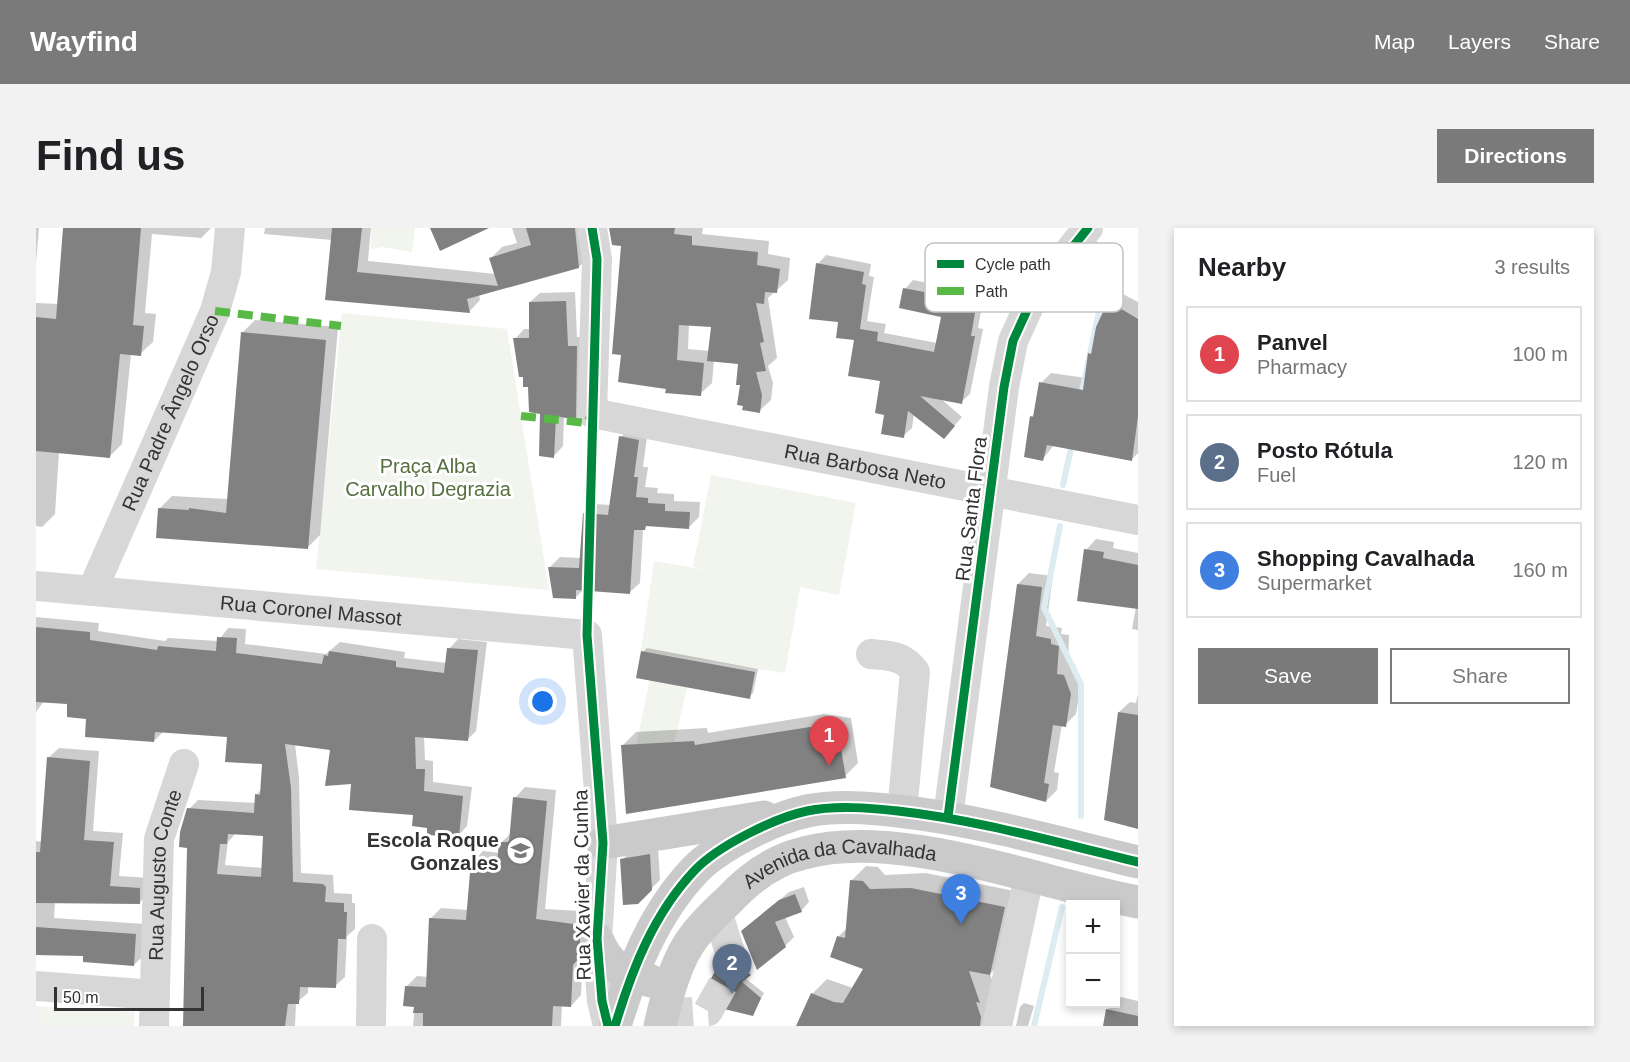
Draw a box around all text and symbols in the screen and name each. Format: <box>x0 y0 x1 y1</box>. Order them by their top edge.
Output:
text: Wayfind <box>30 26 138 57</box>
text: Map <box>1374 30 1415 53</box>
text: Layers <box>1448 30 1511 53</box>
text: Share <box>1544 30 1600 53</box>
button: Directions <box>1437 129 1594 183</box>
text: Find us <box>36 132 185 179</box>
legend <box>925 243 1123 312</box>
text: Nearby <box>1198 252 1286 282</box>
text: Cycle path <box>975 256 1051 273</box>
text: 3 results <box>1494 256 1570 278</box>
text: Path <box>975 283 1008 300</box>
street label: Rua Padre Ângelo Orso <box>118 311 223 514</box>
text: Panvel <box>1257 330 1328 355</box>
text: 1 <box>1214 343 1225 365</box>
text: 100 m <box>1512 343 1568 365</box>
text: Pharmacy <box>1257 356 1347 378</box>
street label: Rua Santa Flora <box>951 435 991 583</box>
text: Posto Rótula <box>1257 438 1393 463</box>
street label: Rua Barbosa Neto <box>782 440 948 493</box>
text: 2 <box>1214 451 1225 473</box>
text: 120 m <box>1512 451 1568 473</box>
park label: Praça Alba Carvalho Degrazia <box>345 455 512 500</box>
text: Fuel <box>1257 464 1296 486</box>
text: Shopping Cavalhada <box>1257 546 1475 571</box>
text: 3 <box>1214 559 1225 581</box>
text: 160 m <box>1512 559 1568 581</box>
text: Supermarket <box>1257 572 1372 594</box>
street label: Rua Coronel Massot <box>219 591 403 630</box>
button: Save <box>1198 648 1378 704</box>
button: Share <box>1390 648 1570 704</box>
your location <box>528 687 557 716</box>
pin: 1 <box>810 716 848 766</box>
street label: Rua Augusto Conte <box>145 786 186 961</box>
street label: Rua Xavier da Cunha <box>569 788 595 981</box>
place label: Escola Roque Gonzales <box>367 829 499 874</box>
school or university icon: Escola Roque Gonzales <box>504 835 536 867</box>
street label: Avenida da Cavalhada <box>738 835 939 893</box>
pin: 3 <box>942 874 980 924</box>
map controls <box>1066 900 1120 1008</box>
button: + <box>1066 900 1120 954</box>
pin: 2 <box>712 944 752 994</box>
button: − <box>1066 954 1120 1008</box>
scale bar <box>54 984 204 1012</box>
text: 50 m <box>63 989 99 1006</box>

